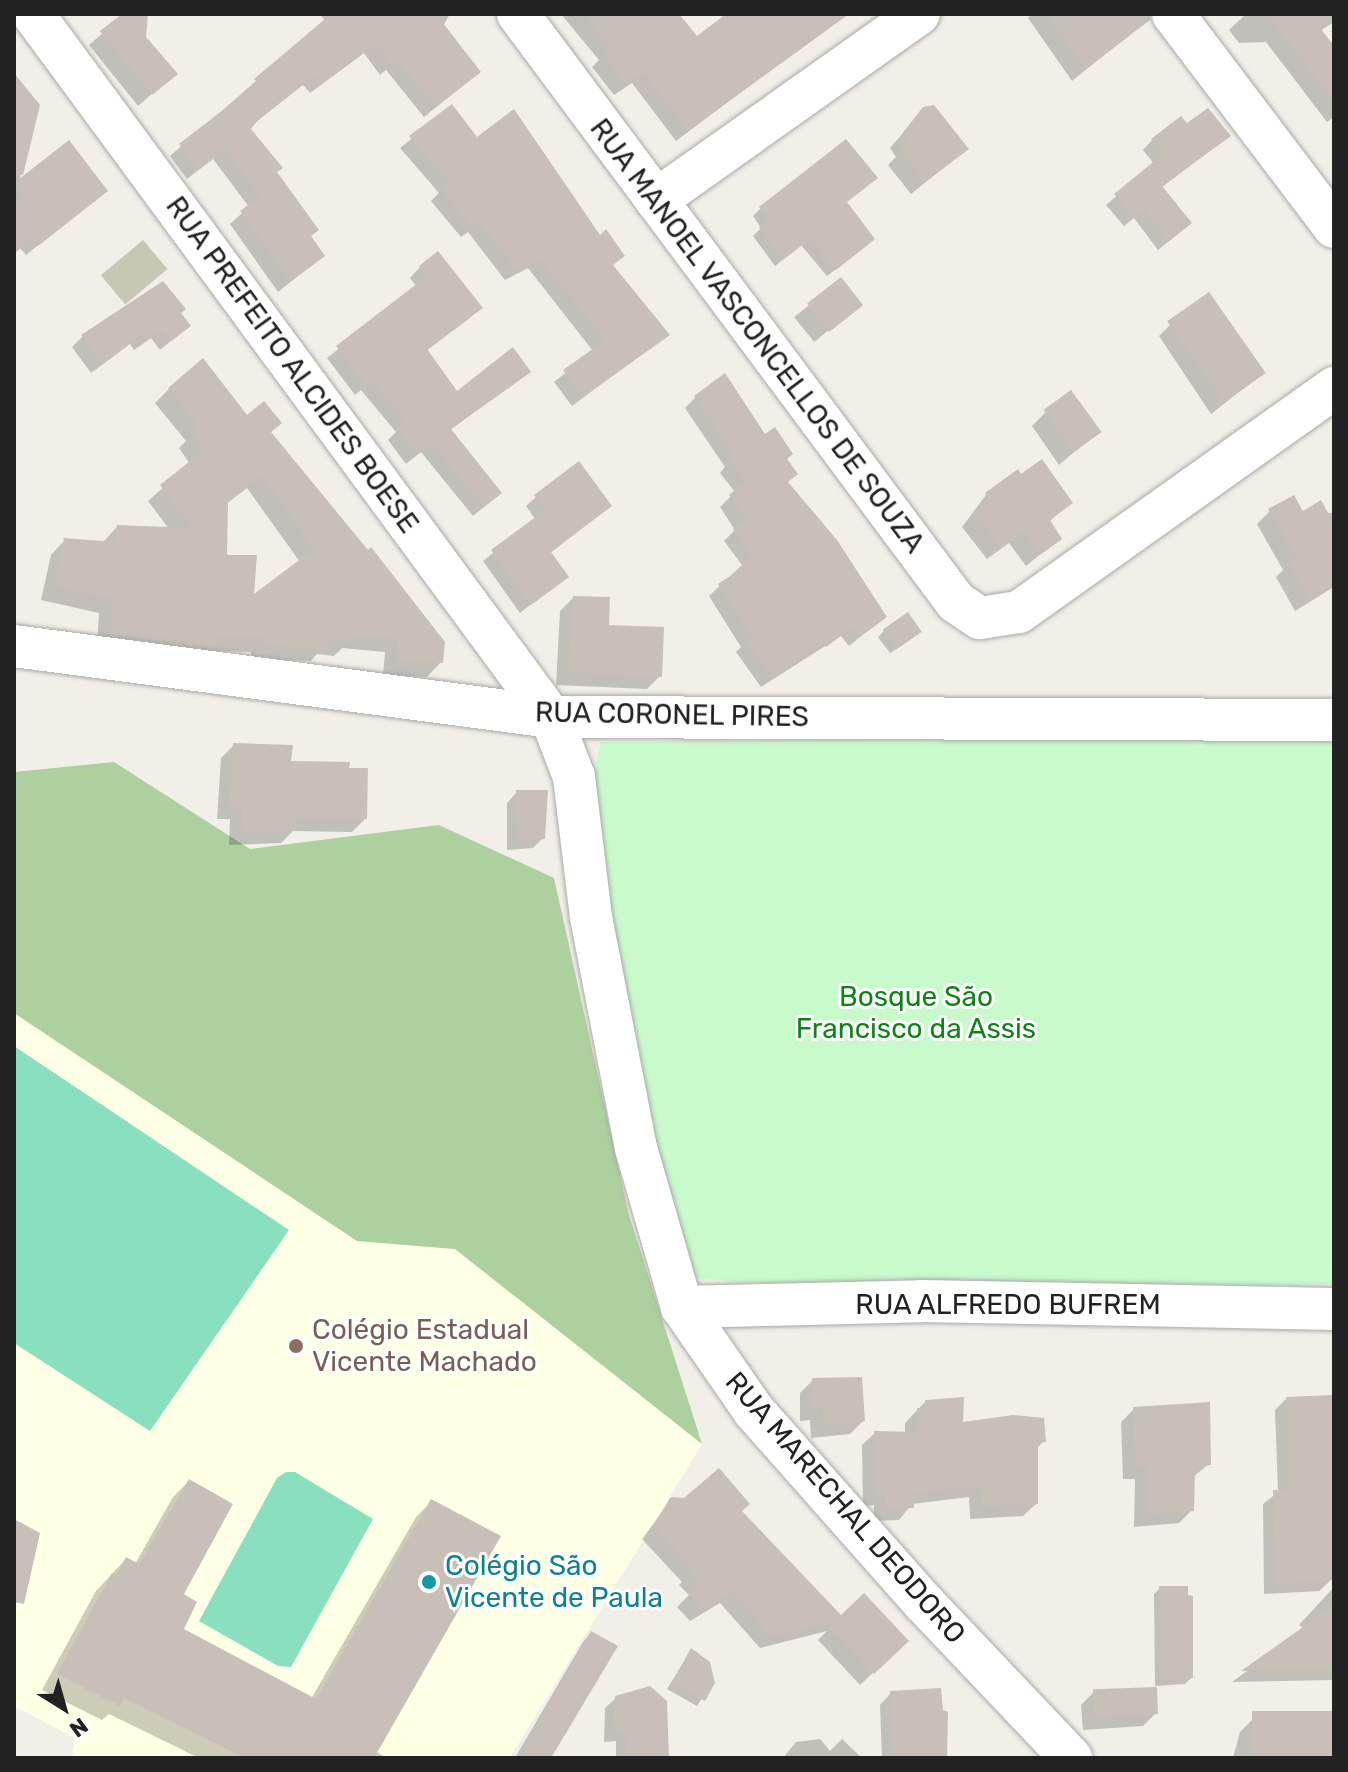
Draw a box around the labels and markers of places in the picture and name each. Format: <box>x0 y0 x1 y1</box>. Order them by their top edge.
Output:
place label: Colégio Estadual Vicente Machado <box>312 1313 537 1379</box>
marker: Colégio Estadual Vicente Machado <box>287 1337 305 1355</box>
place label: Colégio São Vicente de Paula <box>445 1549 663 1615</box>
marker: Colégio São Vicente de Paula <box>420 1573 438 1591</box>

